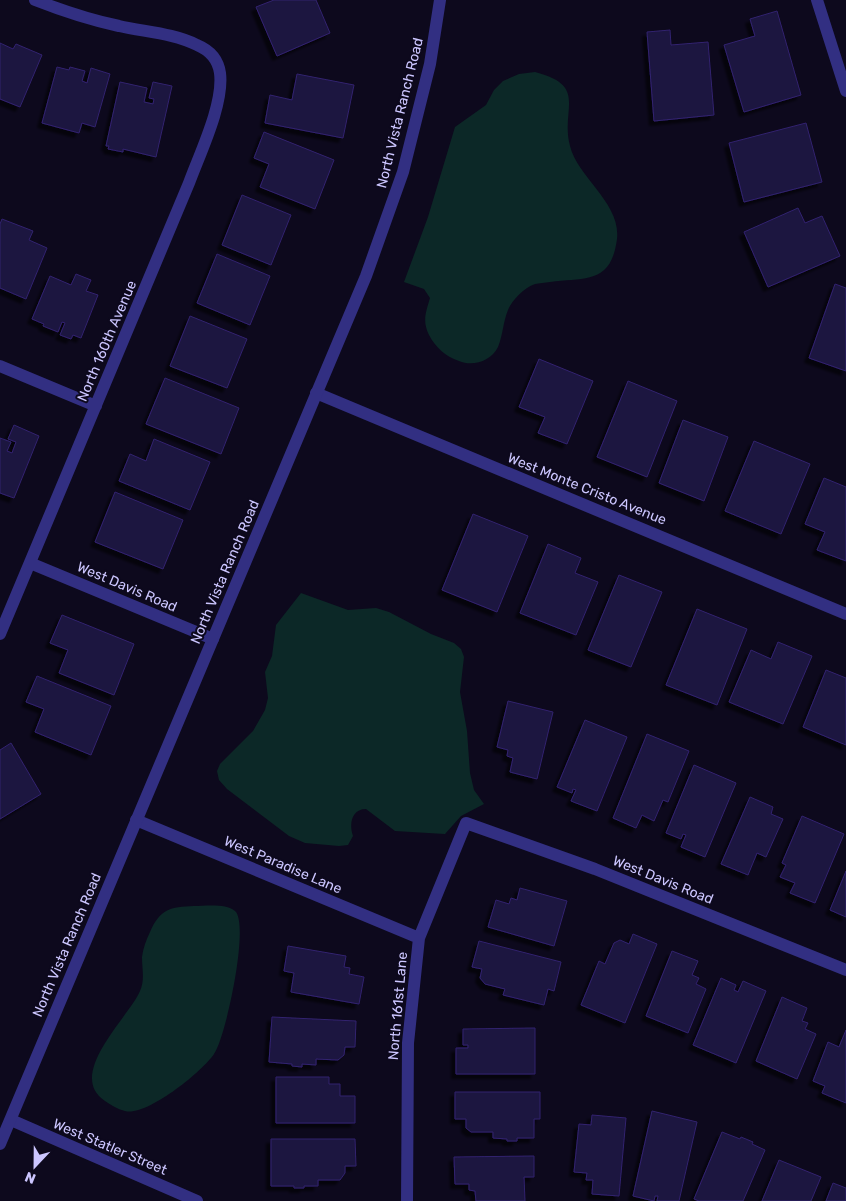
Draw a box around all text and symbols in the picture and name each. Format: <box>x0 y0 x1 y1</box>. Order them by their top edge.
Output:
street label: North Vista Ranch Road <box>373 36 427 190</box>
street label: North 160th Avenue <box>74 278 140 404</box>
street label: West Monte Cristo Avenue <box>505 449 669 529</box>
street label: North Vista Ranch Road <box>187 497 263 647</box>
street label: West Davis Road <box>74 558 180 616</box>
street label: West Paradise Lane <box>222 832 345 898</box>
street label: West Davis Road <box>610 852 716 908</box>
street label: North Vista Ranch Road <box>29 870 105 1020</box>
street label: North 161st Lane <box>385 951 411 1061</box>
street label: West Statler Street <box>50 1115 170 1179</box>
north arrow <box>10 1141 60 1191</box>
text: N <box>22 1168 38 1187</box>

